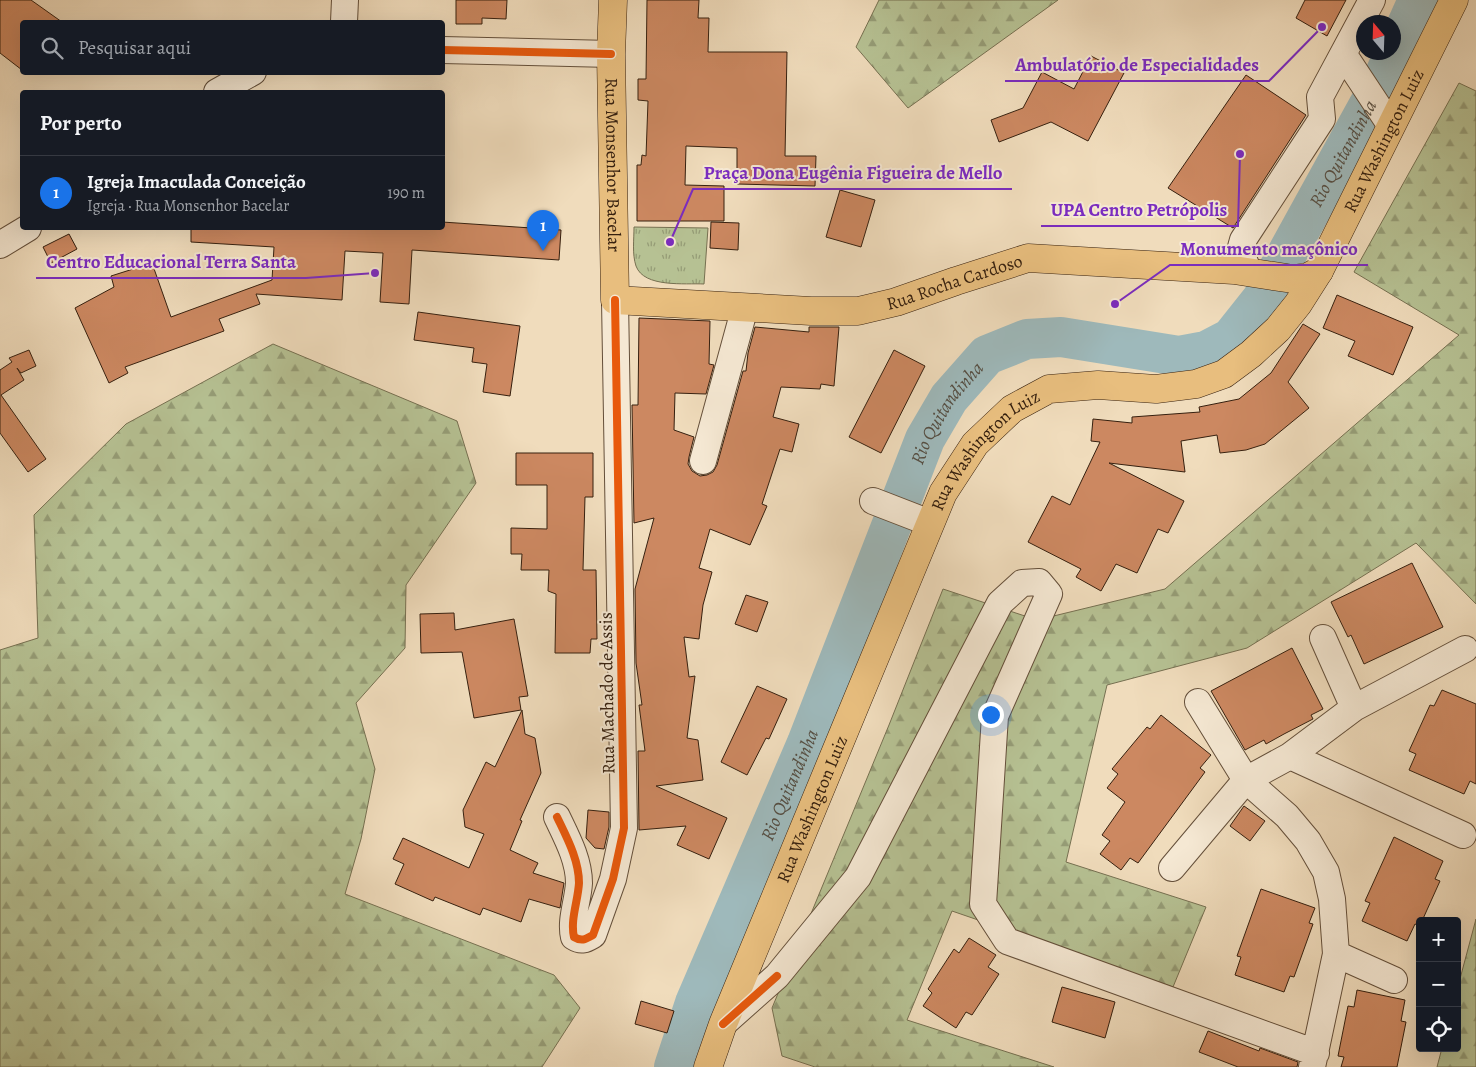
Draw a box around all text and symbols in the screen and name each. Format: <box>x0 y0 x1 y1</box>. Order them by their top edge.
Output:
north arrow <box>1356 15 1401 60</box>
search box <box>20 20 445 75</box>
icon: search <box>38 34 66 62</box>
text: Pesquisar aqui <box>78 35 191 61</box>
callout: Ambulatório de Especialidades <box>1005 47 1269 81</box>
text: Ambulatório de Especialidades <box>1014 52 1259 78</box>
street label: Rua Washington Luiz <box>1338 65 1430 217</box>
street label: Rua Monsenhor Bacelar <box>599 78 626 252</box>
water label: Rio Quitandinha <box>1303 95 1383 212</box>
text: Por perto <box>40 109 122 137</box>
callout: Praça Dona Eugênia Figueira de Mello <box>693 155 1012 189</box>
text: Praça Dona Eugênia Figueira de Mello <box>704 160 1003 186</box>
text: Igreja Imaculada Conceição <box>87 169 306 195</box>
text: 1 <box>53 182 59 204</box>
text: 190 m <box>387 182 425 204</box>
callout: UPA Centro Petrópolis <box>1041 192 1238 226</box>
text: Igreja · Rua Monsenhor Bacelar <box>87 195 290 217</box>
text: UPA Centro Petrópolis <box>1051 197 1228 223</box>
pin: 1 <box>527 210 559 251</box>
callout: Monumento maçônico <box>1170 231 1368 265</box>
text: Monumento maçônico <box>1180 236 1358 262</box>
callout: Centro Educacional Terra Santa <box>36 244 306 278</box>
text: Centro Educacional Terra Santa <box>46 249 297 275</box>
street label: Rua Rocha Cardoso <box>884 249 1025 316</box>
water label: Rio Quitandinha <box>904 356 990 468</box>
street label: Rua Washington Luiz <box>925 384 1044 514</box>
street label: Rua Machado de Assis <box>594 612 620 774</box>
your location <box>978 702 1004 728</box>
water label: Rio Quitandinha <box>755 725 825 845</box>
street label: Rua Washington Luiz <box>771 732 853 887</box>
map controls <box>1416 917 1461 1052</box>
button: + <box>1416 917 1461 962</box>
button: − <box>1416 962 1461 1007</box>
button: locate <box>1416 1007 1461 1052</box>

